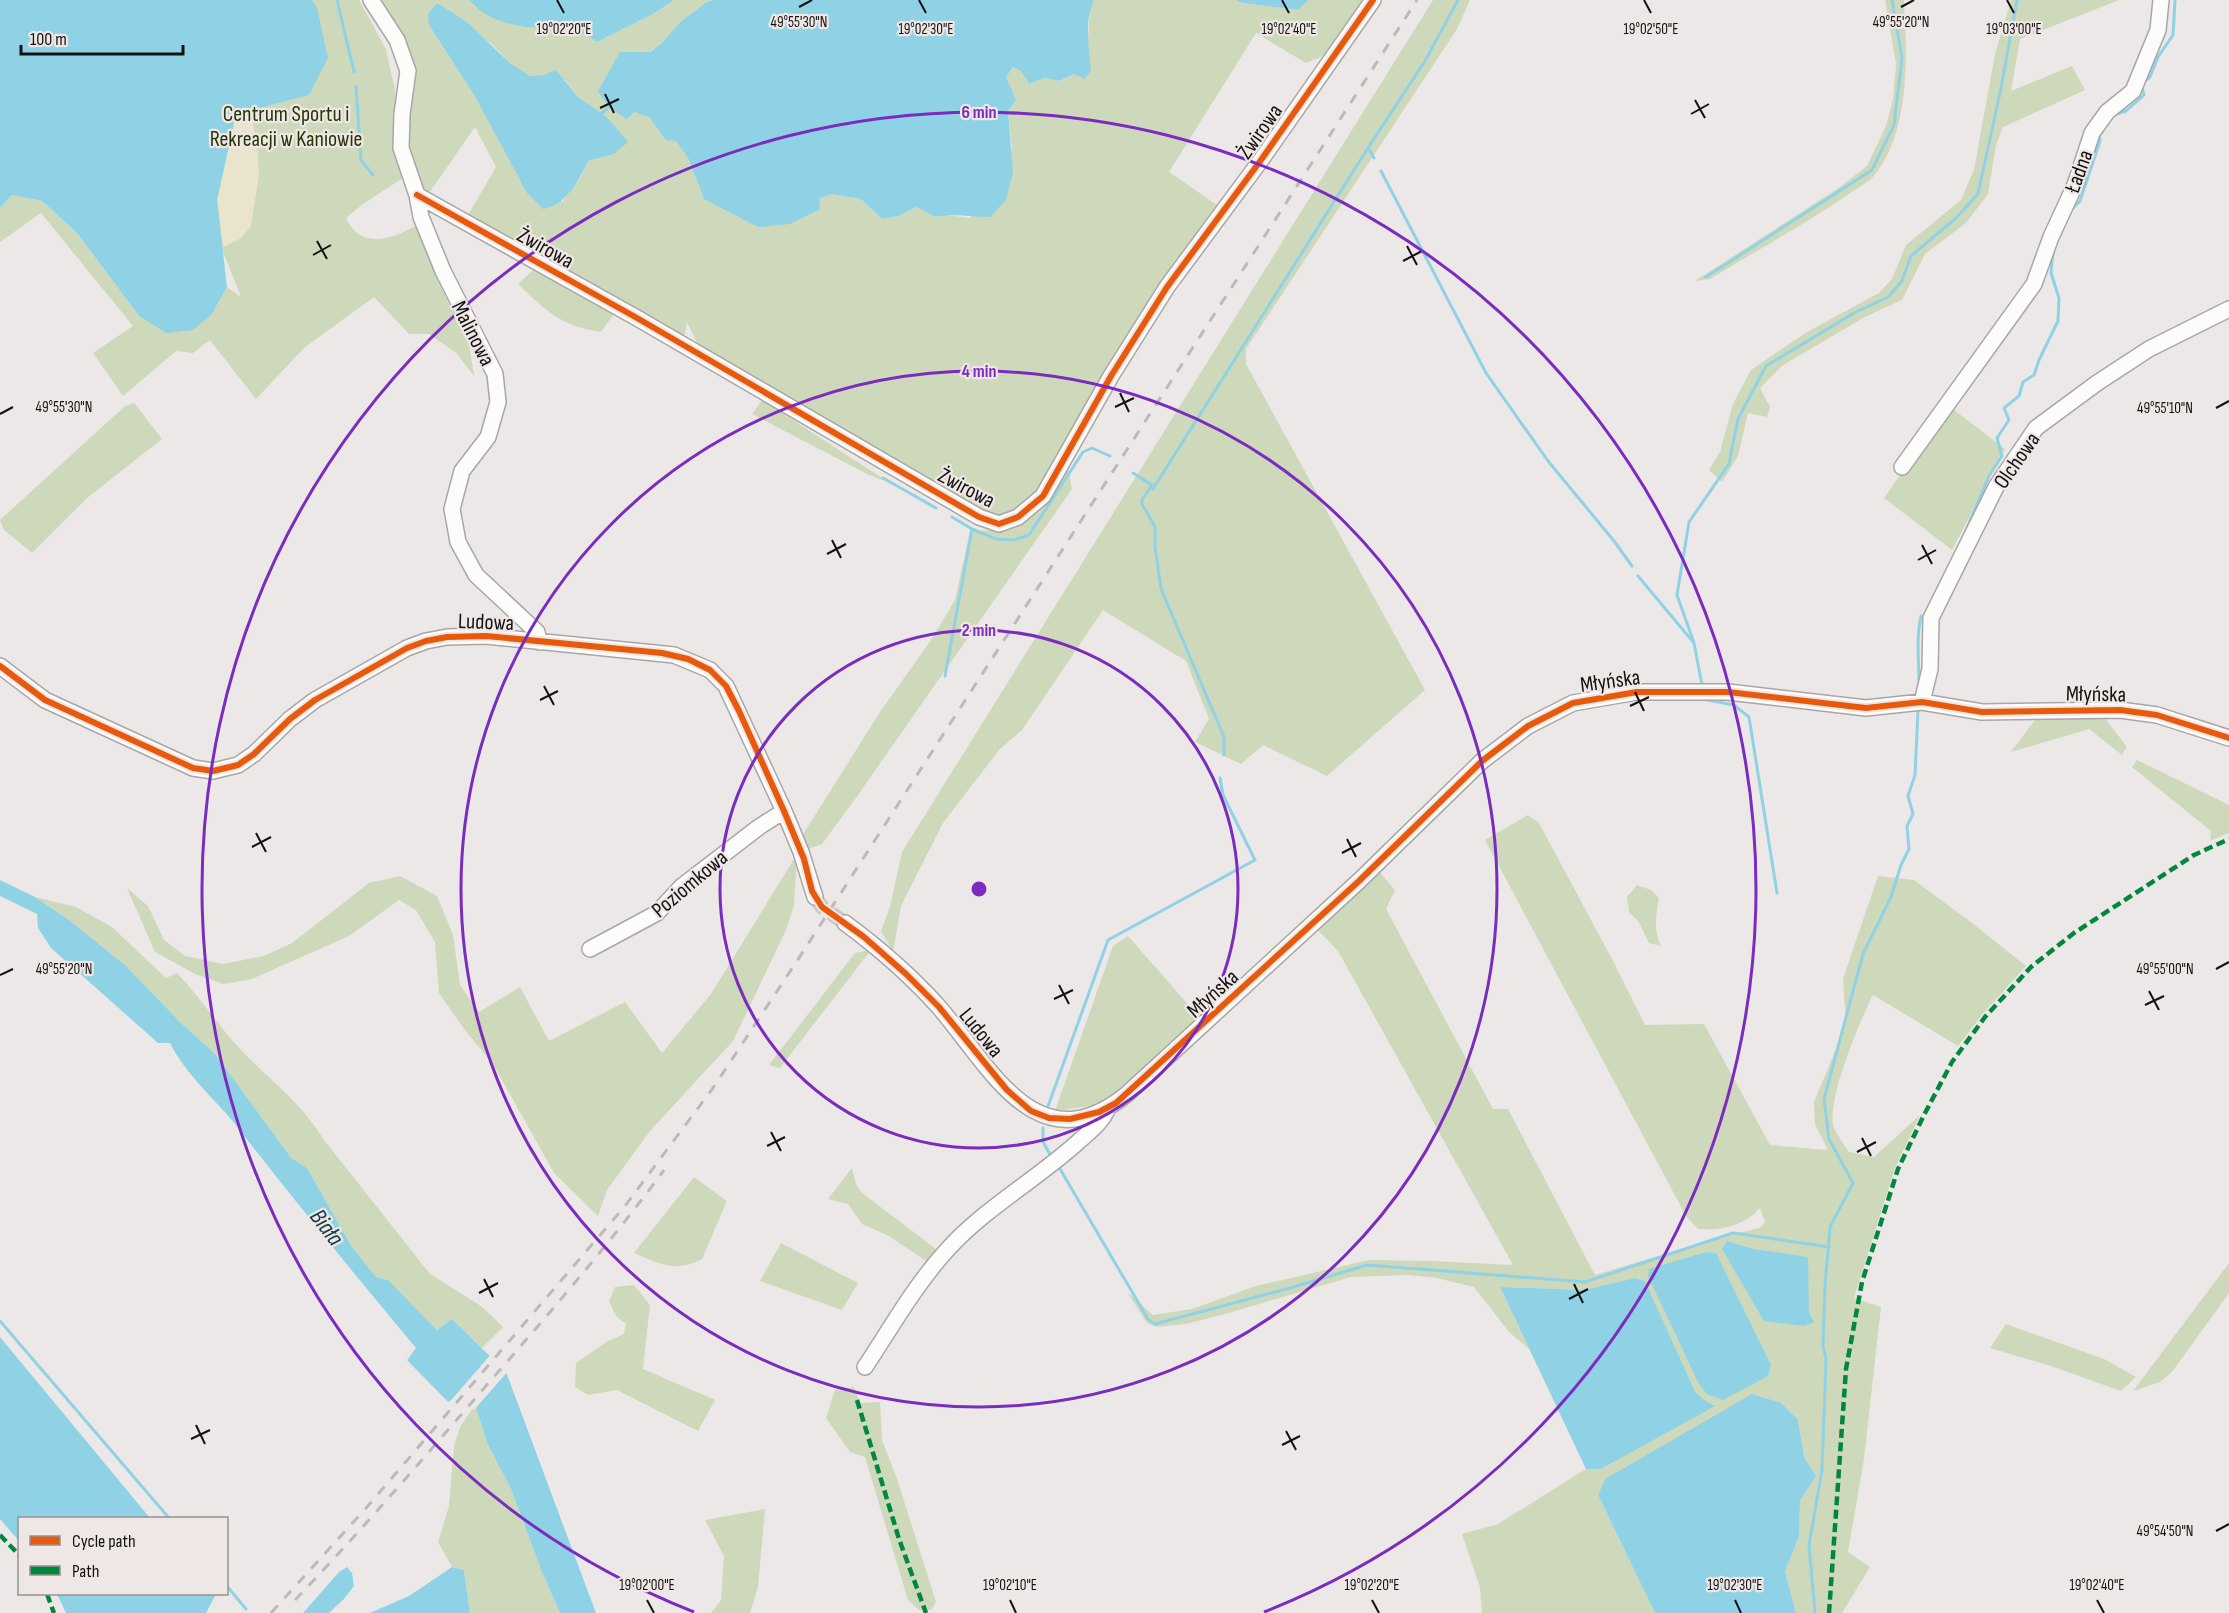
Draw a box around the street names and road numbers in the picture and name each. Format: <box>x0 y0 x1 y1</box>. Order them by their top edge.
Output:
street label: Żwirowa <box>1232 99 1289 165</box>
street label: Ładna <box>2059 146 2100 198</box>
street label: Żwirowa <box>512 222 578 275</box>
street label: Malinowa <box>445 297 500 371</box>
street label: Olchowa <box>1988 427 2046 494</box>
street label: Żwirowa <box>933 462 999 515</box>
street label: Ludowa <box>457 608 514 637</box>
street label: Młyńska <box>1579 664 1642 699</box>
street label: Młyńska <box>2066 680 2126 709</box>
street label: Poziomkowa <box>646 845 734 924</box>
street label: Młyńska <box>1182 964 1244 1024</box>
street label: Ludowa <box>953 1003 1009 1063</box>

